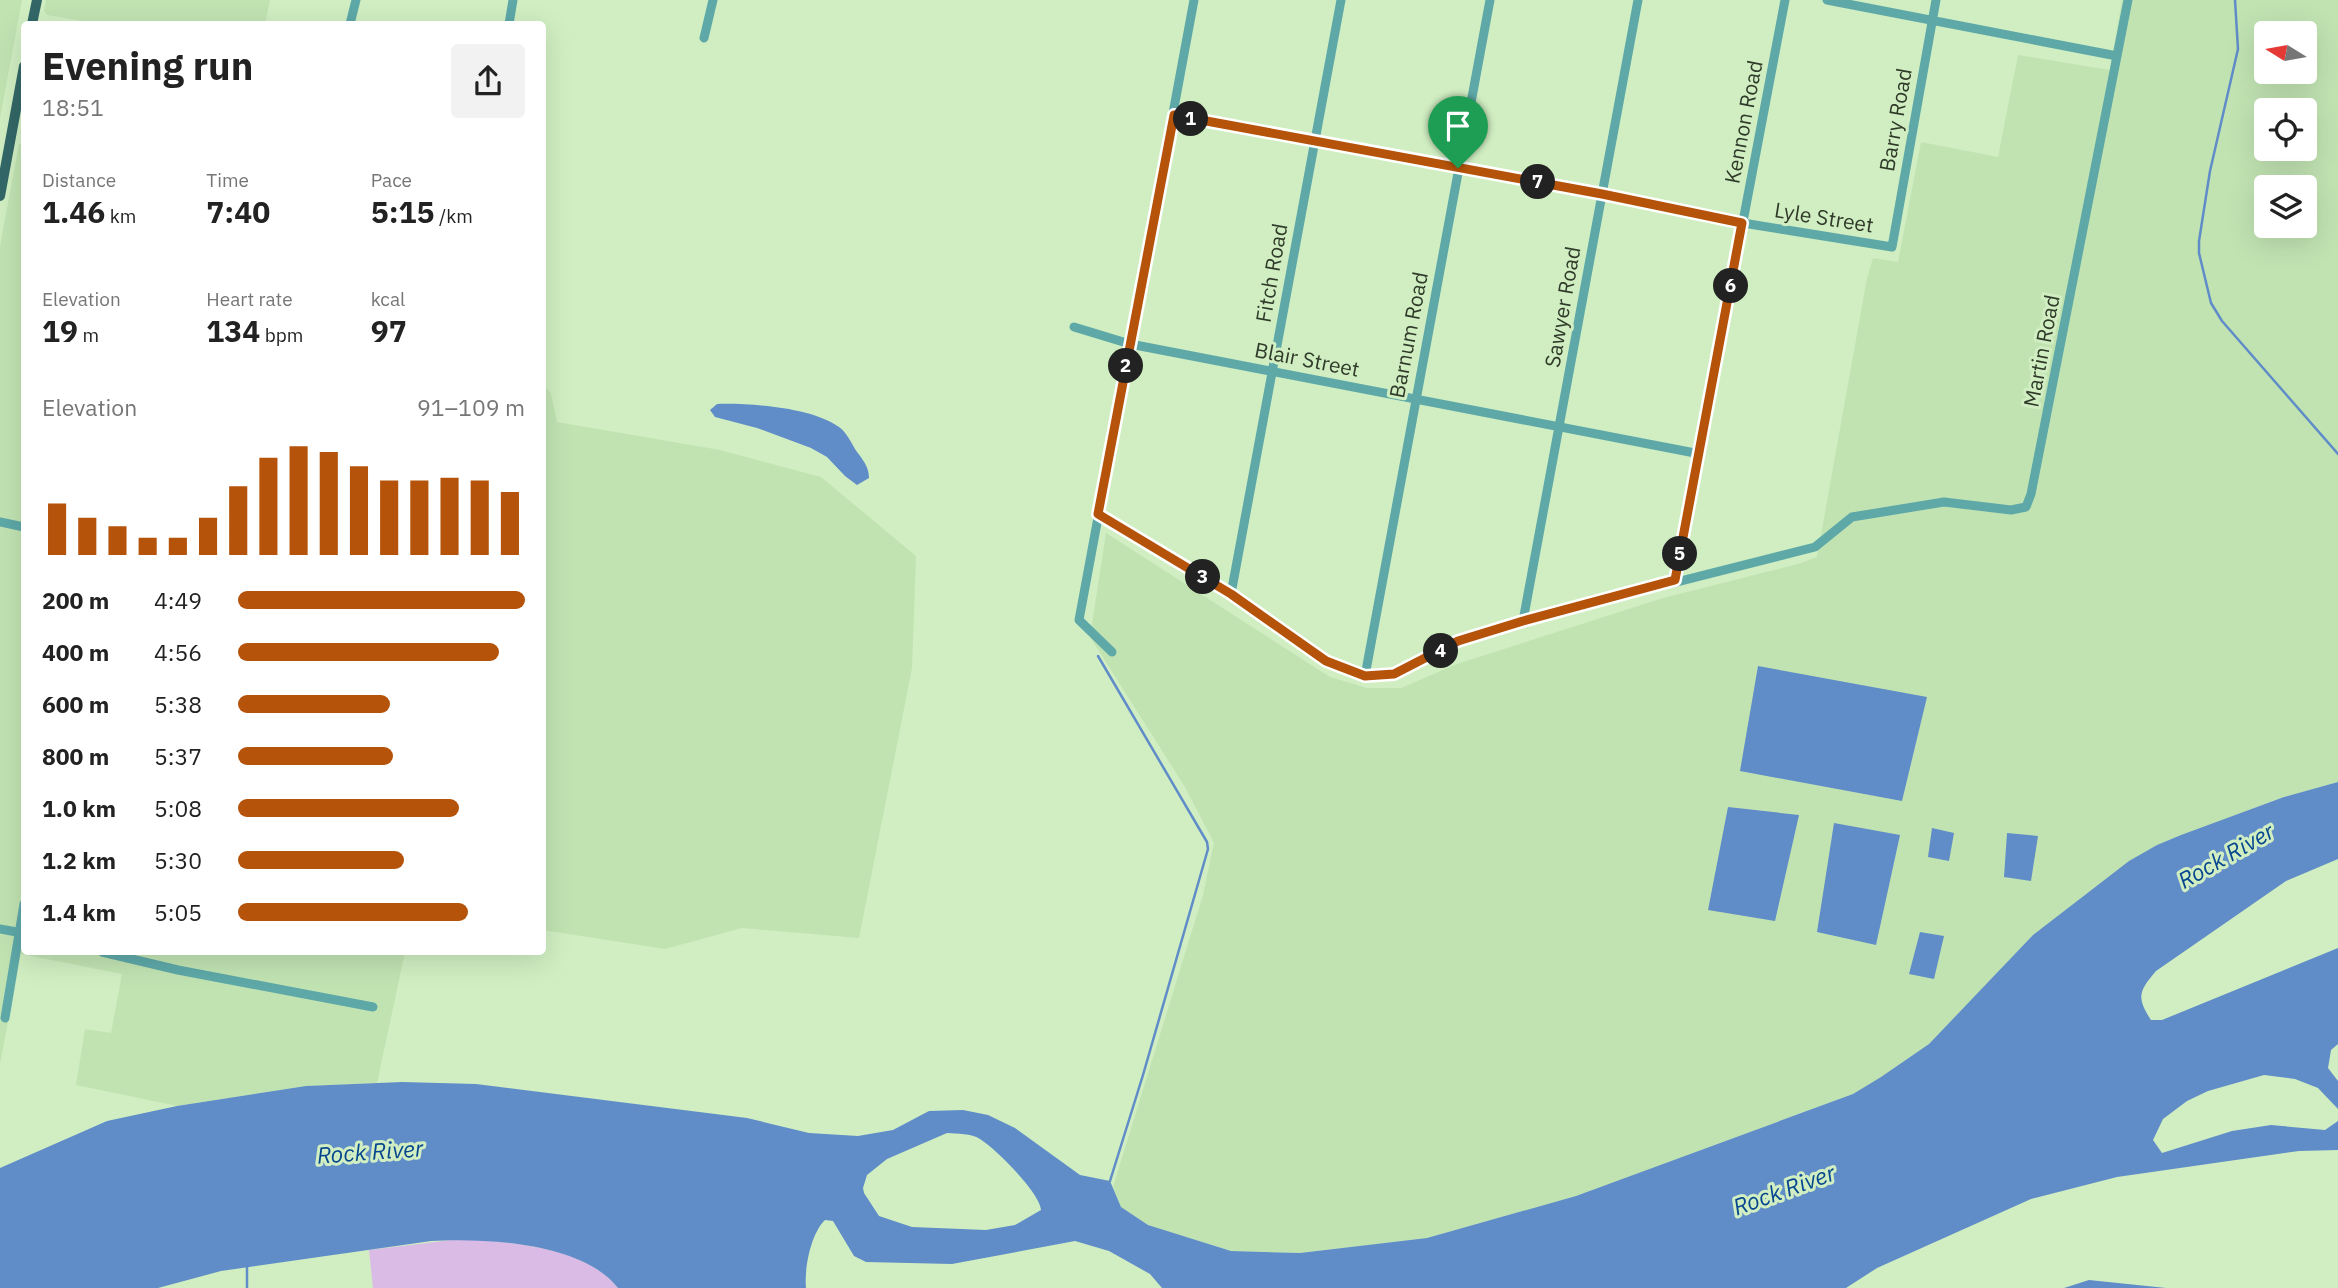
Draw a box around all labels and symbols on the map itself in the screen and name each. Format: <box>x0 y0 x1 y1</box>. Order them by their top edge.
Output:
north arrow <box>2254 21 2317 84</box>
street label: Kennon Road <box>1717 58 1769 186</box>
street label: Barry Road <box>1872 66 1918 174</box>
pin <box>1428 96 1488 168</box>
pin: 1 <box>1174 102 1208 136</box>
pin: 7 <box>1520 164 1556 200</box>
street label: Lyle Street <box>1773 195 1876 239</box>
street label: Fitch Road <box>1249 221 1293 325</box>
street label: Sawyer Road <box>1538 244 1586 369</box>
pin: 6 <box>1714 268 1748 304</box>
street label: Barnum Road <box>1382 269 1434 400</box>
street label: Martin Road <box>2016 292 2066 409</box>
street label: Blair Street <box>1252 335 1362 383</box>
pin: 2 <box>1108 348 1144 384</box>
pin: 5 <box>1662 536 1698 572</box>
pin: 3 <box>1186 560 1220 594</box>
pin: 4 <box>1424 634 1458 668</box>
water label: Rock River <box>2172 815 2280 895</box>
water label: Rock River <box>316 1132 425 1170</box>
water label: Rock River <box>1729 1157 1839 1221</box>

